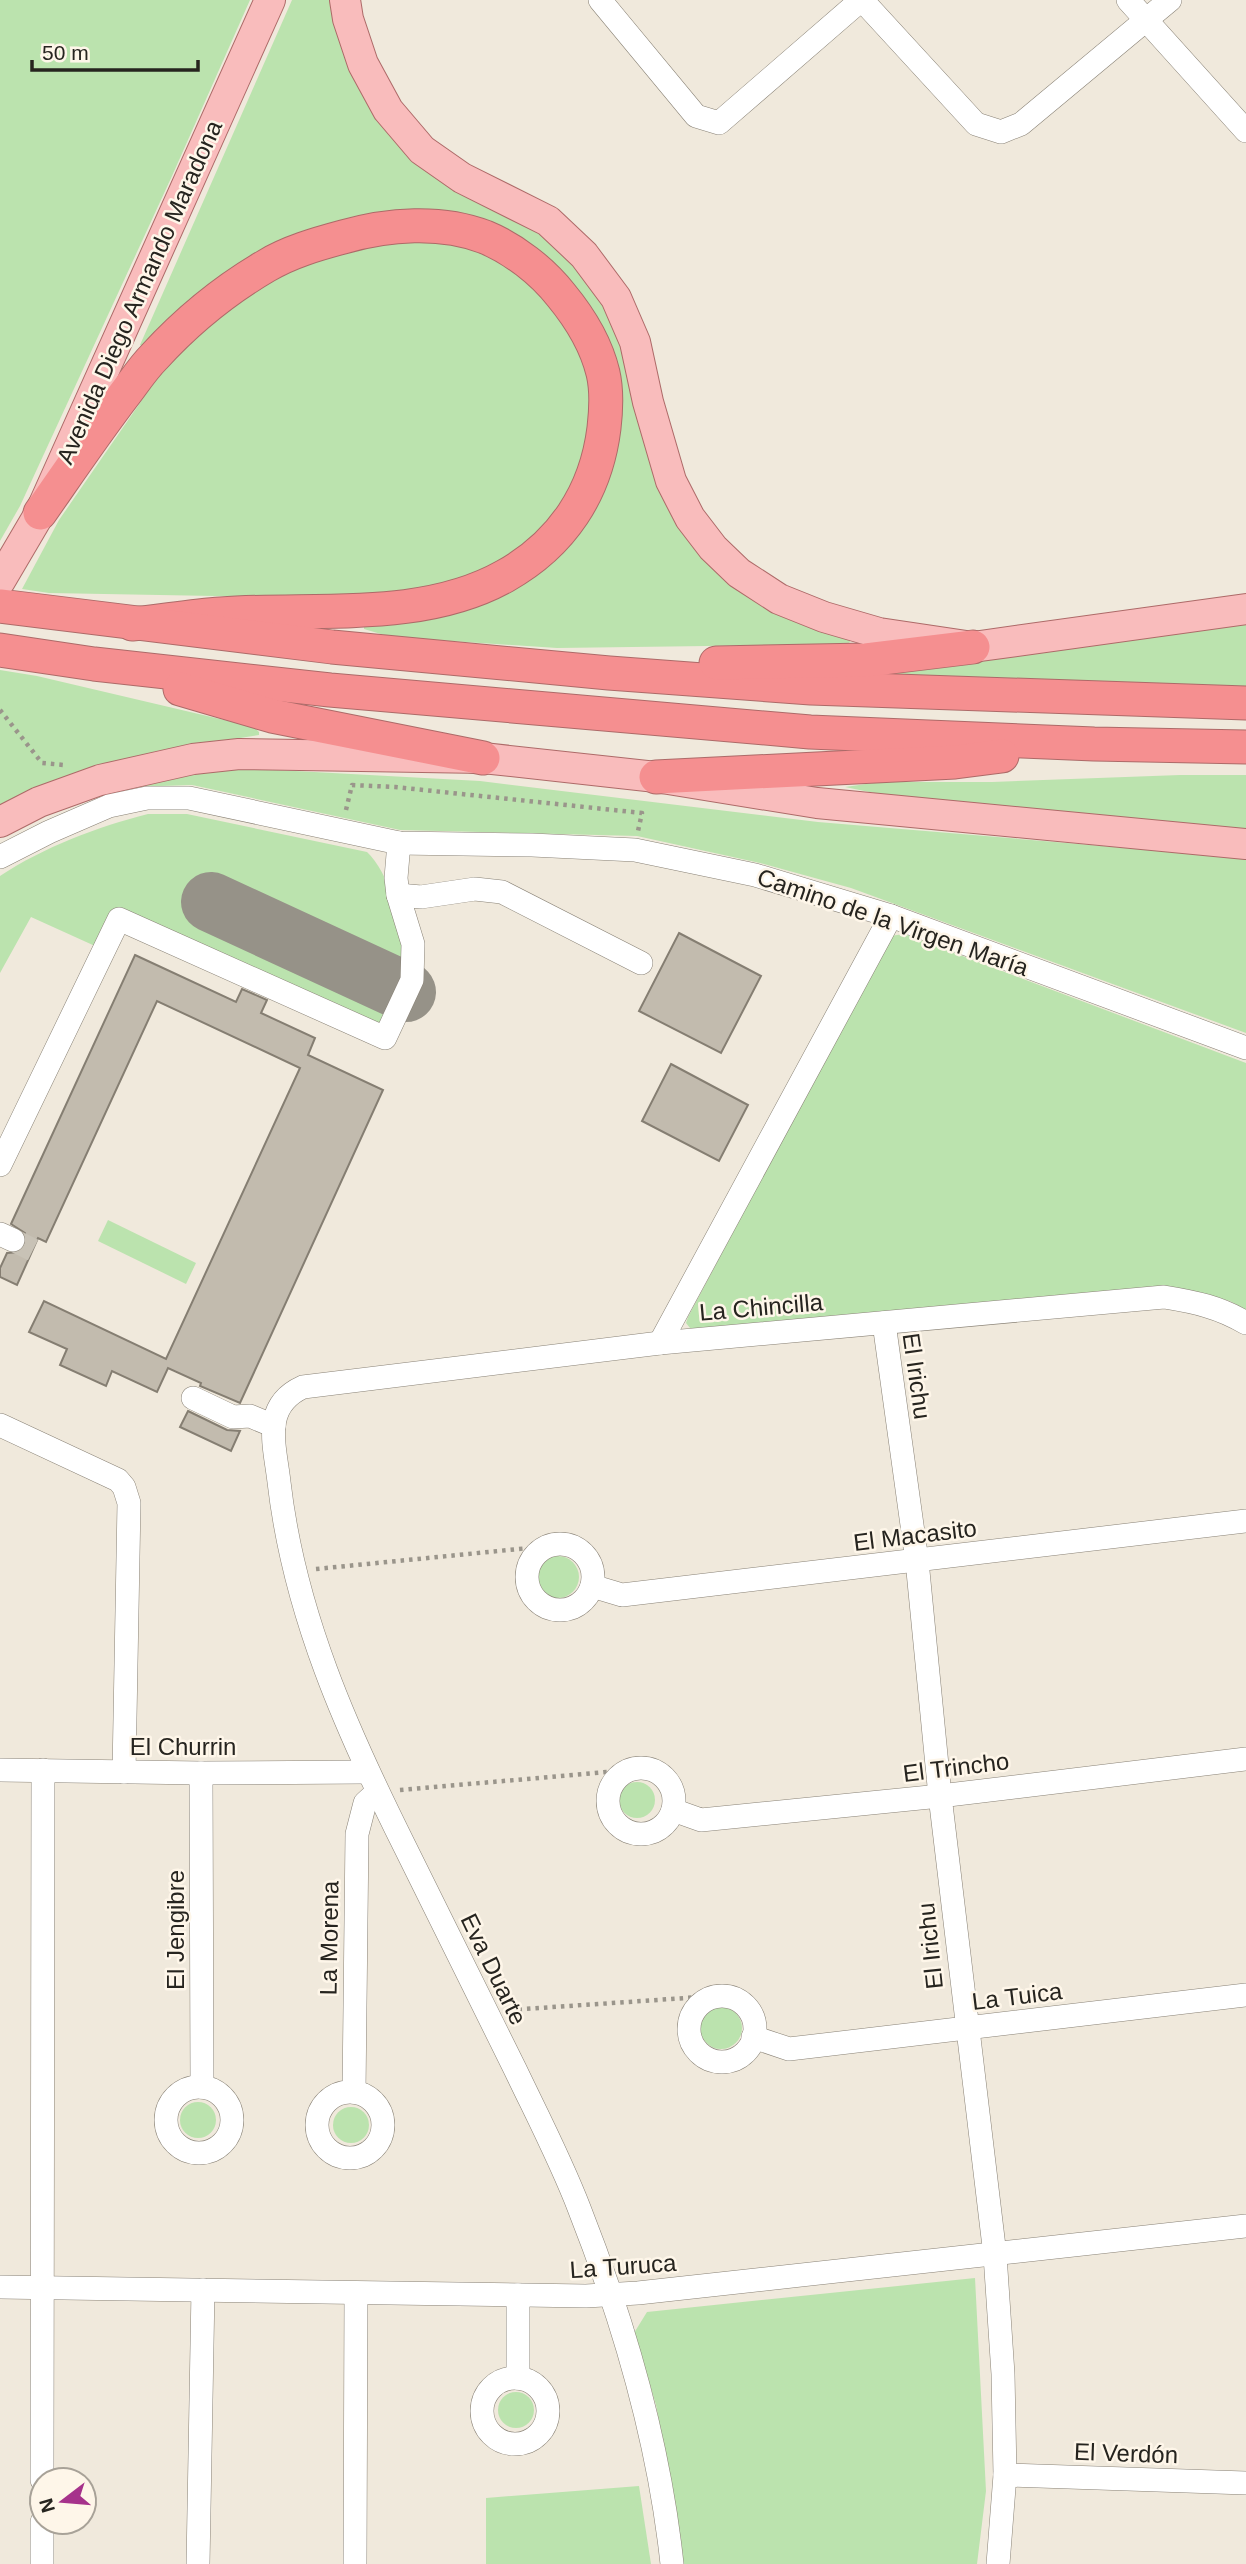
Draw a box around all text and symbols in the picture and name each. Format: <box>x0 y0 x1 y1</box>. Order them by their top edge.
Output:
scale bar <box>32 28 198 72</box>
text: 50 m <box>42 41 89 64</box>
street label: Avenida Diego Armando Maradona <box>51 115 227 468</box>
street label: Camino de la Virgen María <box>754 863 1033 981</box>
street label: La Chincilla <box>698 1288 825 1326</box>
street label: El Irichu <box>898 1331 936 1421</box>
street label: El Macasito <box>852 1514 978 1556</box>
street label: El Churrin <box>130 1733 236 1760</box>
street label: El Trincho <box>901 1747 1011 1787</box>
street label: El Jengibre <box>162 1870 189 1990</box>
street label: La Morena <box>315 1880 344 1996</box>
street label: El Irichu <box>912 1901 948 1991</box>
street label: Eva Duarte <box>456 1909 532 2029</box>
street label: La Tuica <box>970 1977 1064 2015</box>
street label: La Turuca <box>569 2249 678 2283</box>
street label: El Verdón <box>1074 2438 1178 2468</box>
north arrow <box>28 2466 98 2536</box>
text: N <box>35 2496 59 2515</box>

